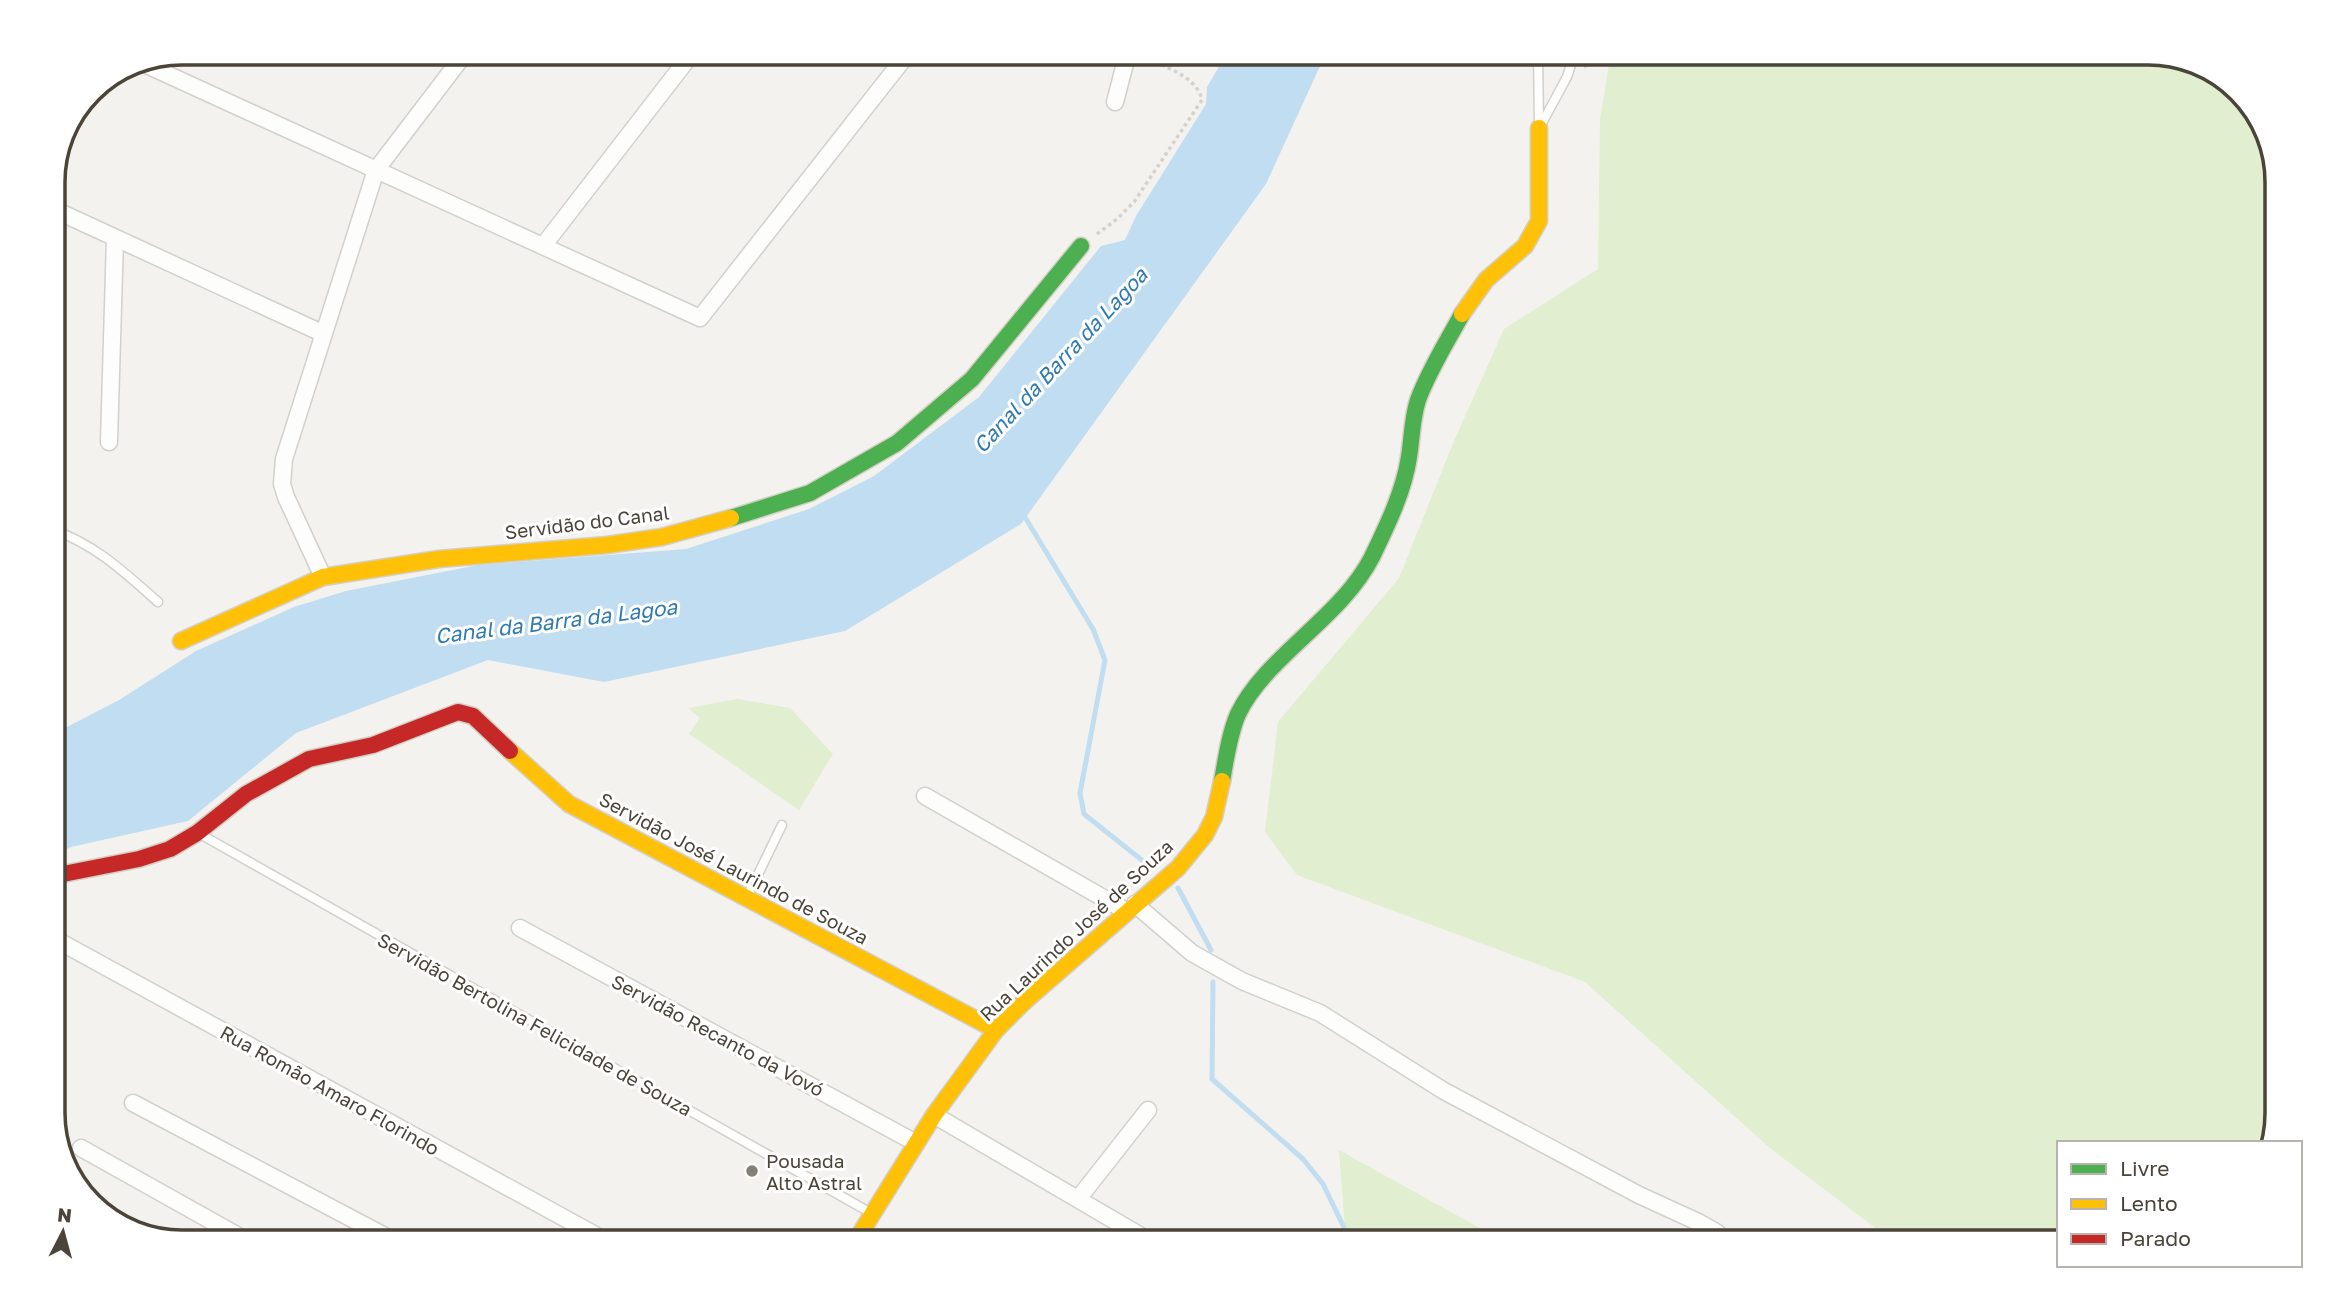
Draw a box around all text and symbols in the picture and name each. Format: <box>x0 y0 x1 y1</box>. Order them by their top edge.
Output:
water label: Canal da Barra da Lagoa <box>967 261 1153 458</box>
street label: Servidão do Canal <box>503 501 671 543</box>
water label: Canal da Barra da Lagoa <box>434 593 680 649</box>
street label: Servidão José Laurindo de Souza <box>596 787 872 949</box>
street label: Rua Laurindo José de Souza <box>975 834 1177 1026</box>
street label: Servidão Bertolina Felicidade de Souza <box>374 928 696 1120</box>
street label: Servidão Recanto da Vovó <box>608 969 828 1101</box>
street label: Rua Romão Amaro Florindo <box>216 1020 444 1160</box>
legend <box>2057 1141 2302 1267</box>
place label: Pousada Alto Astral <box>766 1149 862 1194</box>
text: Livre <box>2120 1155 2170 1181</box>
marker: Pousada Alto Astral <box>744 1163 760 1179</box>
text: Lento <box>2120 1190 2178 1216</box>
north arrow <box>28 1197 98 1267</box>
text: N <box>56 1202 73 1227</box>
text: Parado <box>2120 1225 2191 1251</box>

